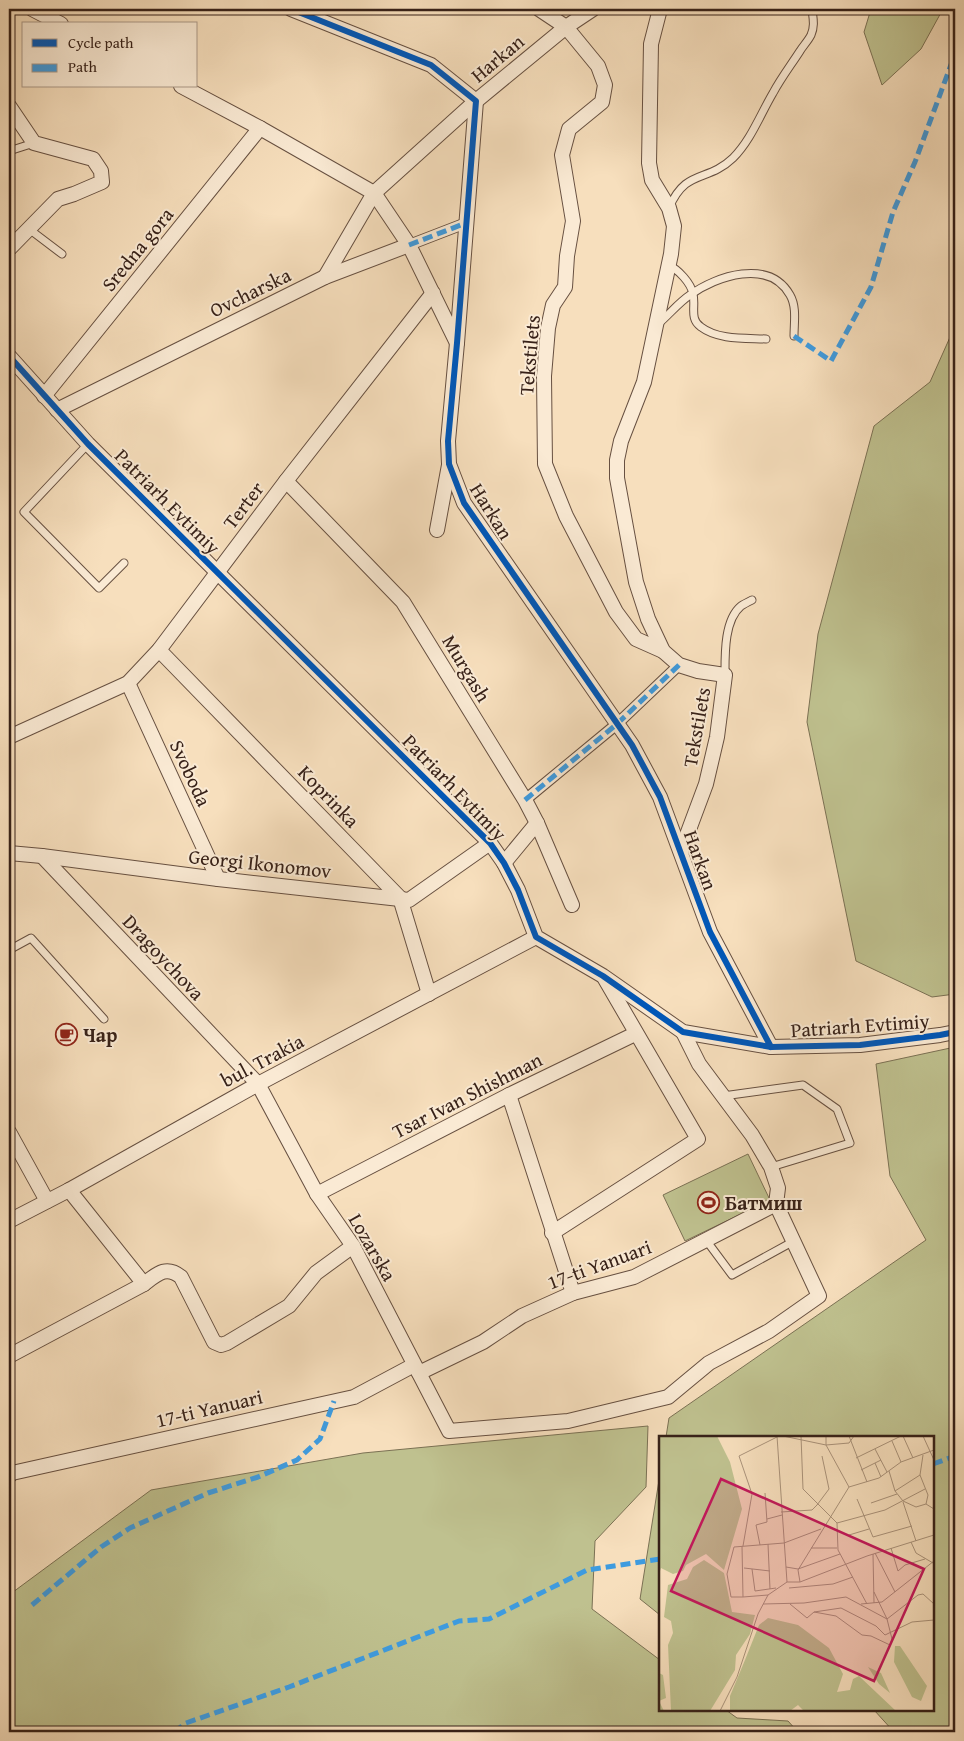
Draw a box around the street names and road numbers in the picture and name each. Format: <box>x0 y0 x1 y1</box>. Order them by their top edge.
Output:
street label: Harkan <box>464 27 530 89</box>
street label: Sredna gora <box>94 200 180 297</box>
street label: Ovcharska <box>204 260 296 324</box>
street label: Tekstilets <box>511 314 547 396</box>
street label: Patriarh Evtimiy <box>109 442 227 560</box>
street label: Terter <box>216 475 270 535</box>
street label: Harkan <box>463 477 521 545</box>
street label: Murgash <box>436 629 498 707</box>
street label: Tekstilets <box>675 685 717 769</box>
street label: Patriarh Evtimiy <box>396 727 514 847</box>
street label: Svoboda <box>163 735 219 811</box>
street label: Koprinka <box>292 758 367 834</box>
street label: Harkan <box>677 826 725 894</box>
street label: Georgi Ikonomov <box>187 841 333 885</box>
street label: Dragoychova <box>116 907 212 1007</box>
street label: Patriarh Evtimiy <box>790 1006 930 1044</box>
street label: bul. Trakia <box>215 1026 309 1094</box>
street label: Tsar Ivan Shishman <box>387 1045 547 1145</box>
street label: Lozarska <box>342 1208 404 1287</box>
street label: 17-ti Yanuari <box>543 1232 655 1296</box>
street label: 17-ti Yanuari <box>153 1382 266 1434</box>

